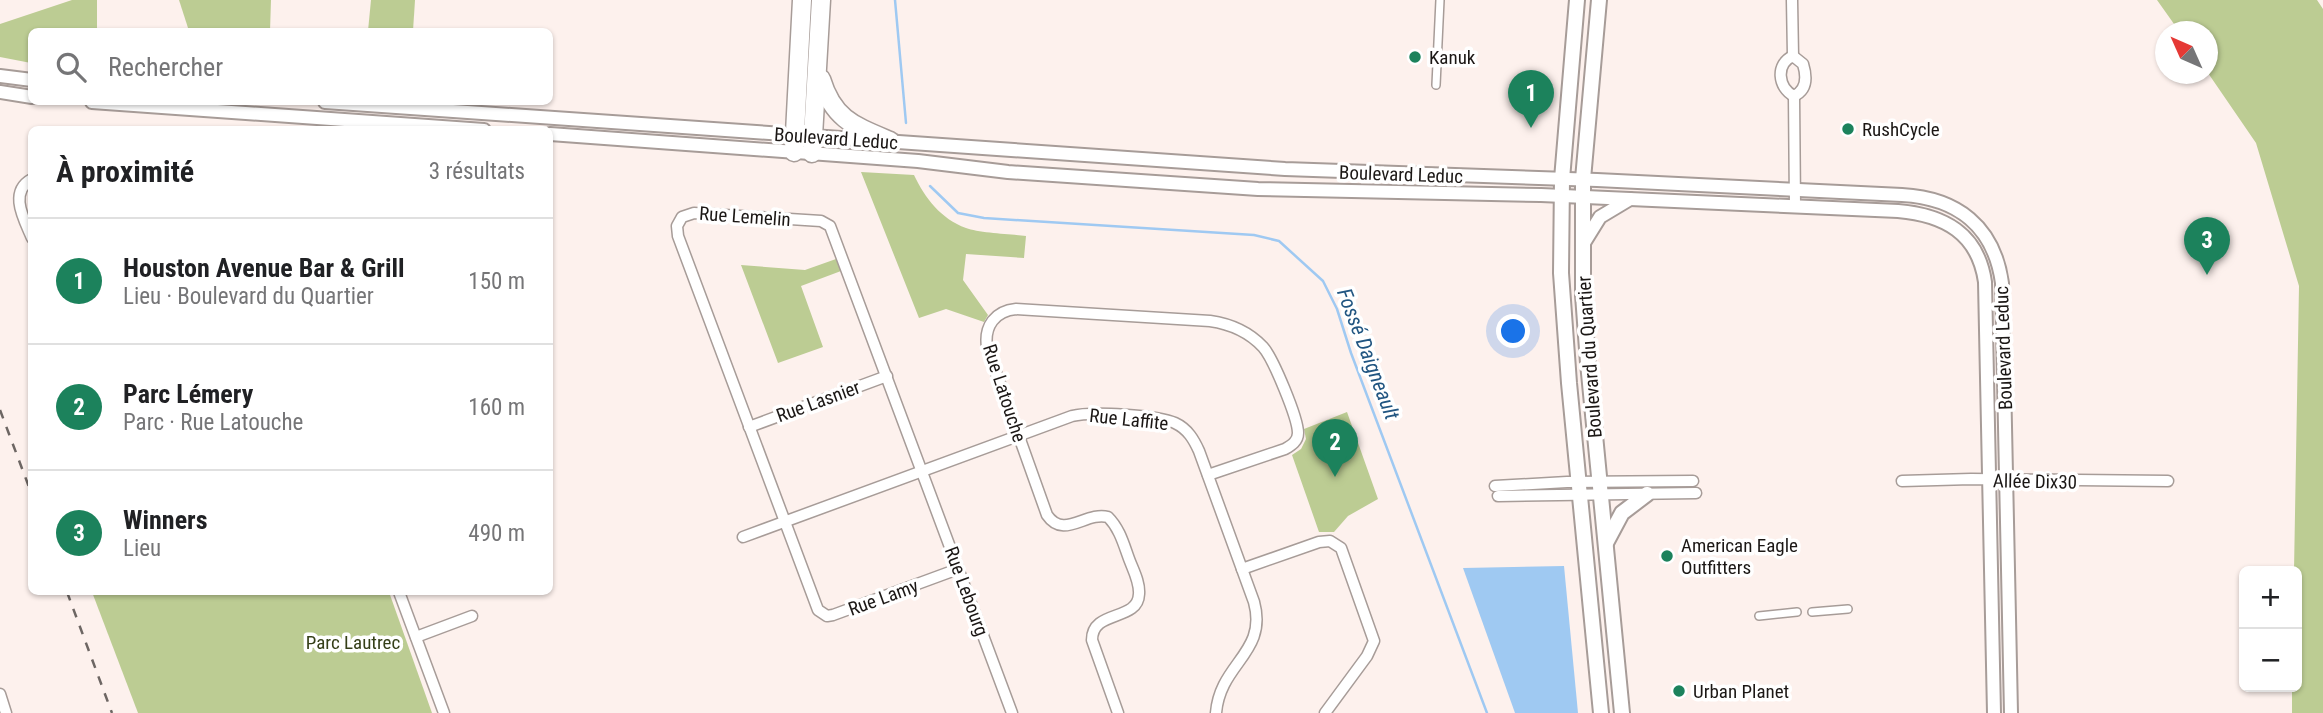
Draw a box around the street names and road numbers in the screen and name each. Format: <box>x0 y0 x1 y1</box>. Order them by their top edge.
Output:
street label: Boulevard Leduc <box>773 123 899 154</box>
street label: Boulevard Leduc <box>1339 161 1464 188</box>
street label: Rue Lemelin <box>698 202 791 231</box>
street label: Boulevard du Quartier <box>1572 275 1607 439</box>
street label: Boulevard Leduc <box>1990 285 2017 410</box>
street label: Rue Latouche <box>978 341 1031 445</box>
street label: Rue Lasnier <box>773 376 863 427</box>
street label: Rue Laffite <box>1088 404 1170 435</box>
street label: Allée Dix30 <box>1993 469 2077 494</box>
street label: Rue Lebourg <box>940 543 993 639</box>
street label: Rue Lamy <box>845 574 921 621</box>

